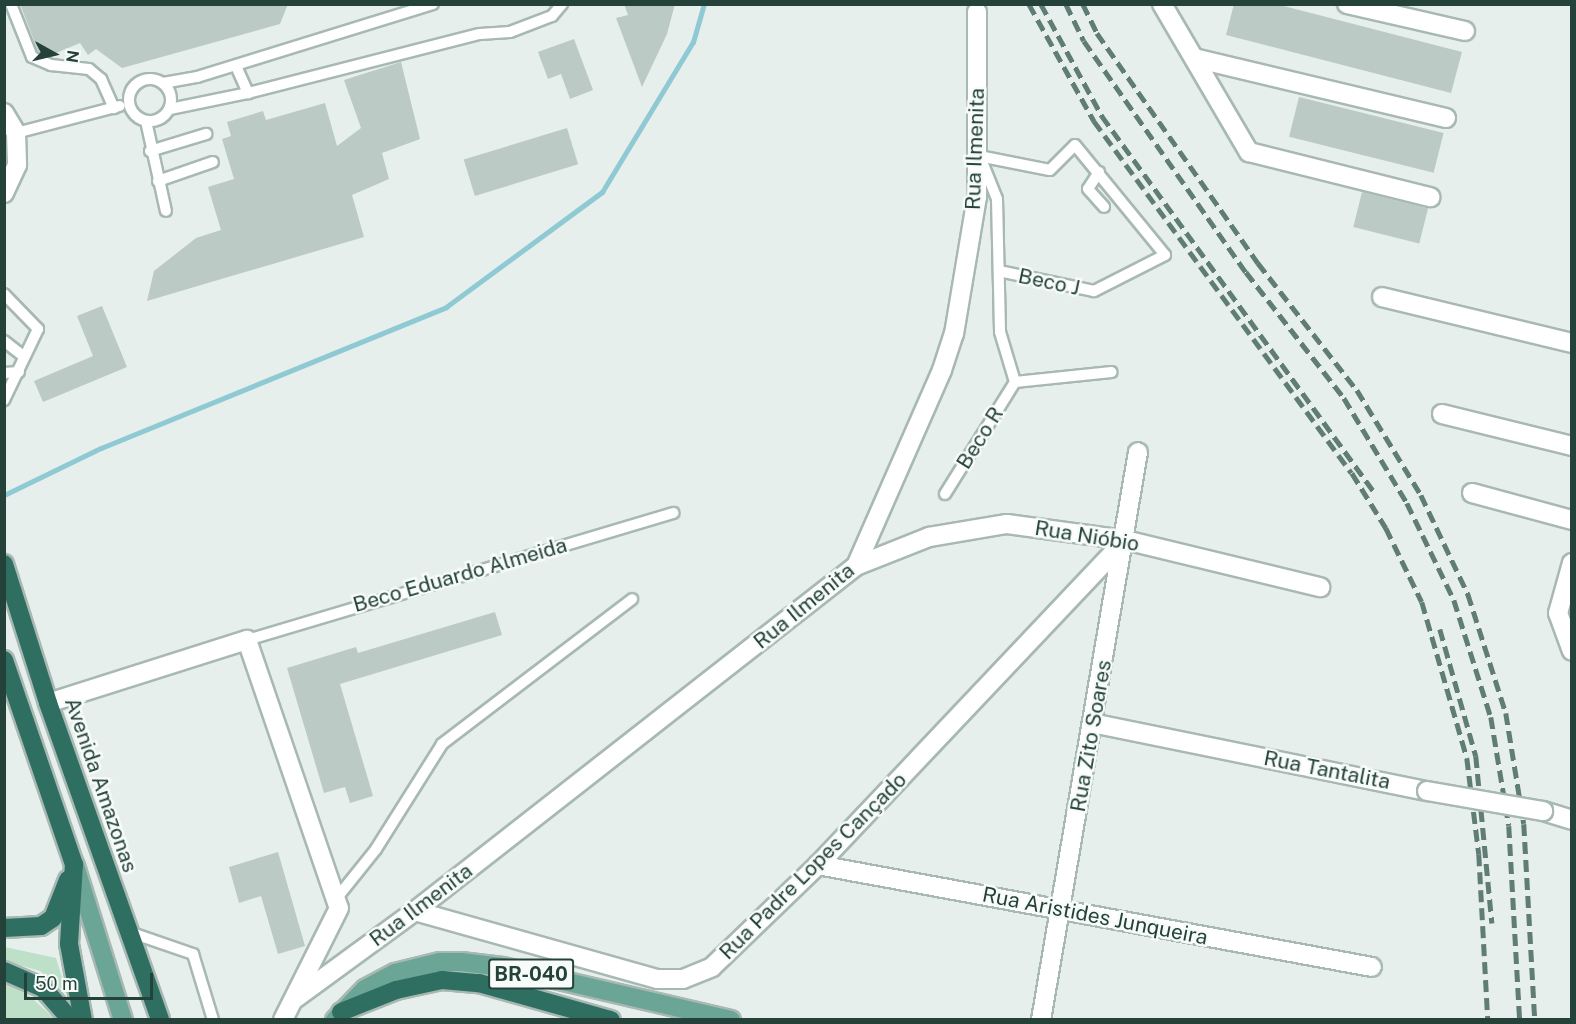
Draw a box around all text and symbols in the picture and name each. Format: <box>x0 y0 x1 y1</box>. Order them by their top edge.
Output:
north arrow <box>24 24 84 84</box>
text: N <box>62 49 83 64</box>
street label: Rua Ilmenita <box>960 87 990 211</box>
street label: Beco J <box>1016 263 1082 301</box>
street label: Beco R <box>951 402 1009 474</box>
street label: Rua Nióbio <box>1033 515 1141 557</box>
street label: Beco Eduardo Almeida <box>350 532 570 618</box>
street label: Rua Ilmenita <box>749 558 859 654</box>
street label: Rua Zito Soares <box>1065 658 1117 814</box>
street label: Avenida Amazonas <box>59 694 143 876</box>
street label: Rua Tantalita <box>1262 745 1392 795</box>
street label: Rua Padre Lopes Cançado <box>714 767 912 965</box>
street label: Rua Ilmenita <box>365 858 477 952</box>
street label: Rua Aristides Junqueira <box>980 882 1210 950</box>
road number: BR-040 <box>488 957 574 991</box>
scale bar <box>27 961 156 999</box>
text: 50 m <box>35 973 78 994</box>

